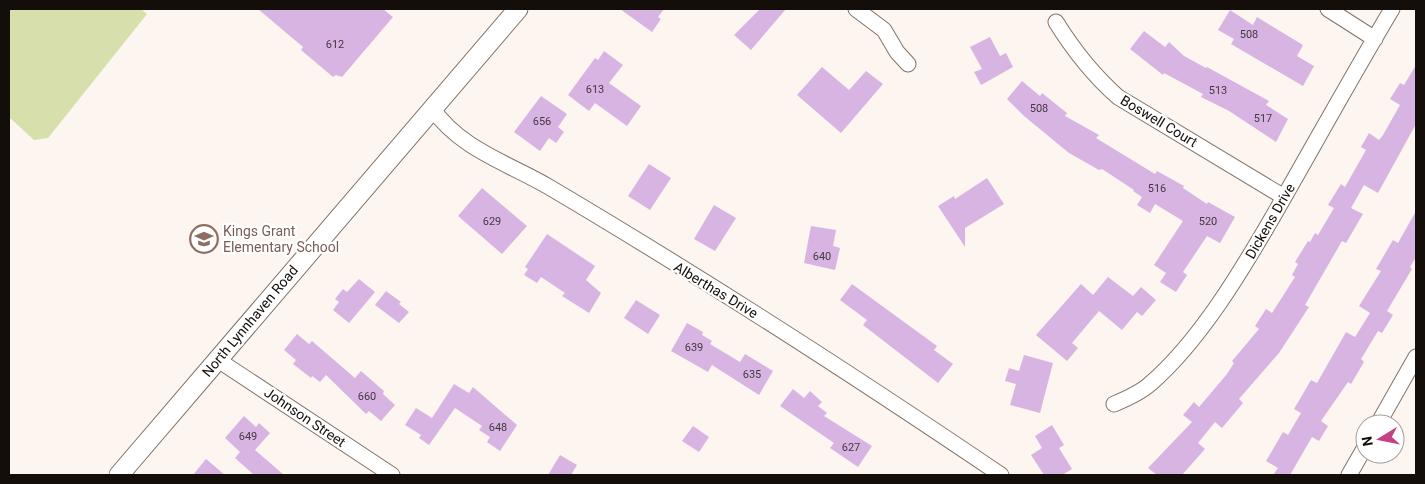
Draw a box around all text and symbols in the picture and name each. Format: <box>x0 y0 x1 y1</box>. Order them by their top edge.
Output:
house number: 508 <box>1240 28 1258 41</box>
house number: 612 <box>326 38 344 51</box>
house number: 613 <box>586 83 604 96</box>
house number: 513 <box>1209 84 1227 97</box>
street label: Boswell Court <box>1118 92 1201 150</box>
house number: 508 <box>1030 102 1048 115</box>
house number: 517 <box>1254 112 1272 125</box>
house number: 656 <box>533 115 551 128</box>
street label: Dickens Drive <box>1242 181 1298 261</box>
house number: 516 <box>1148 182 1166 195</box>
house number: 629 <box>483 215 501 228</box>
house number: 520 <box>1199 215 1217 228</box>
place label: Kings Grant Elementary School <box>223 223 339 255</box>
school or university icon: Kings Grant Elementary School <box>189 224 219 254</box>
house number: 640 <box>813 250 831 263</box>
street label: Alberthas Drive <box>671 259 761 321</box>
street label: North Lynnhaven Road <box>199 262 301 380</box>
house number: 639 <box>685 341 703 354</box>
house number: 635 <box>743 368 761 381</box>
street label: Johnson Street <box>261 384 349 450</box>
house number: 660 <box>358 390 376 403</box>
north arrow <box>1355 414 1405 464</box>
house number: 648 <box>489 421 507 434</box>
house number: 649 <box>239 430 257 443</box>
text: N <box>1358 435 1376 448</box>
house number: 627 <box>842 441 860 454</box>

